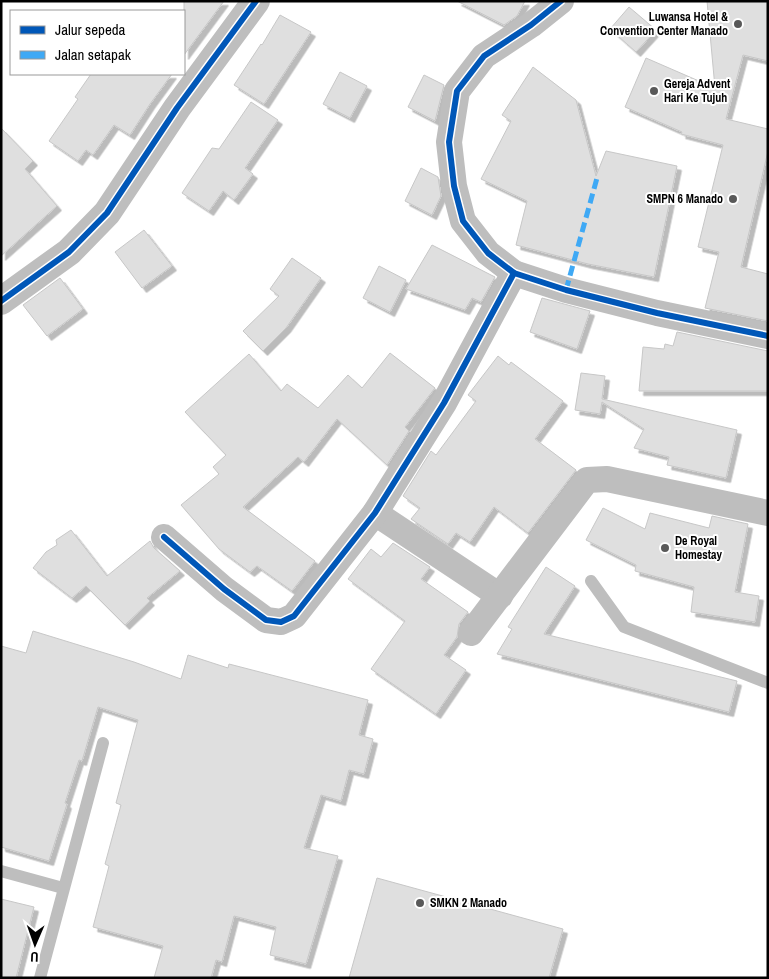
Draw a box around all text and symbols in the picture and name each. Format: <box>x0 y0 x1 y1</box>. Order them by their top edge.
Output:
place label: Luwansa Hotel & Convention Center Manado <box>600 9 728 39</box>
legend <box>10 10 185 75</box>
marker: Luwansa Hotel & Convention Center Manado <box>732 18 744 30</box>
text: Jalur sepeda <box>55 19 126 40</box>
text: Jalan setapak <box>55 44 132 65</box>
place label: Gereja Advent Hari Ke Tujuh <box>664 76 731 106</box>
marker: Gereja Advent Hari Ke Tujuh <box>648 85 660 97</box>
place label: SMPN 6 Manado <box>646 191 723 207</box>
marker: SMPN 6 Manado <box>727 193 739 205</box>
place label: De Royal Homestay <box>675 533 723 563</box>
marker: De Royal Homestay <box>659 542 671 554</box>
place label: SMKN 2 Manado <box>430 895 507 911</box>
marker: SMKN 2 Manado <box>414 897 426 909</box>
north arrow <box>10 919 60 969</box>
text: U <box>30 948 39 966</box>

